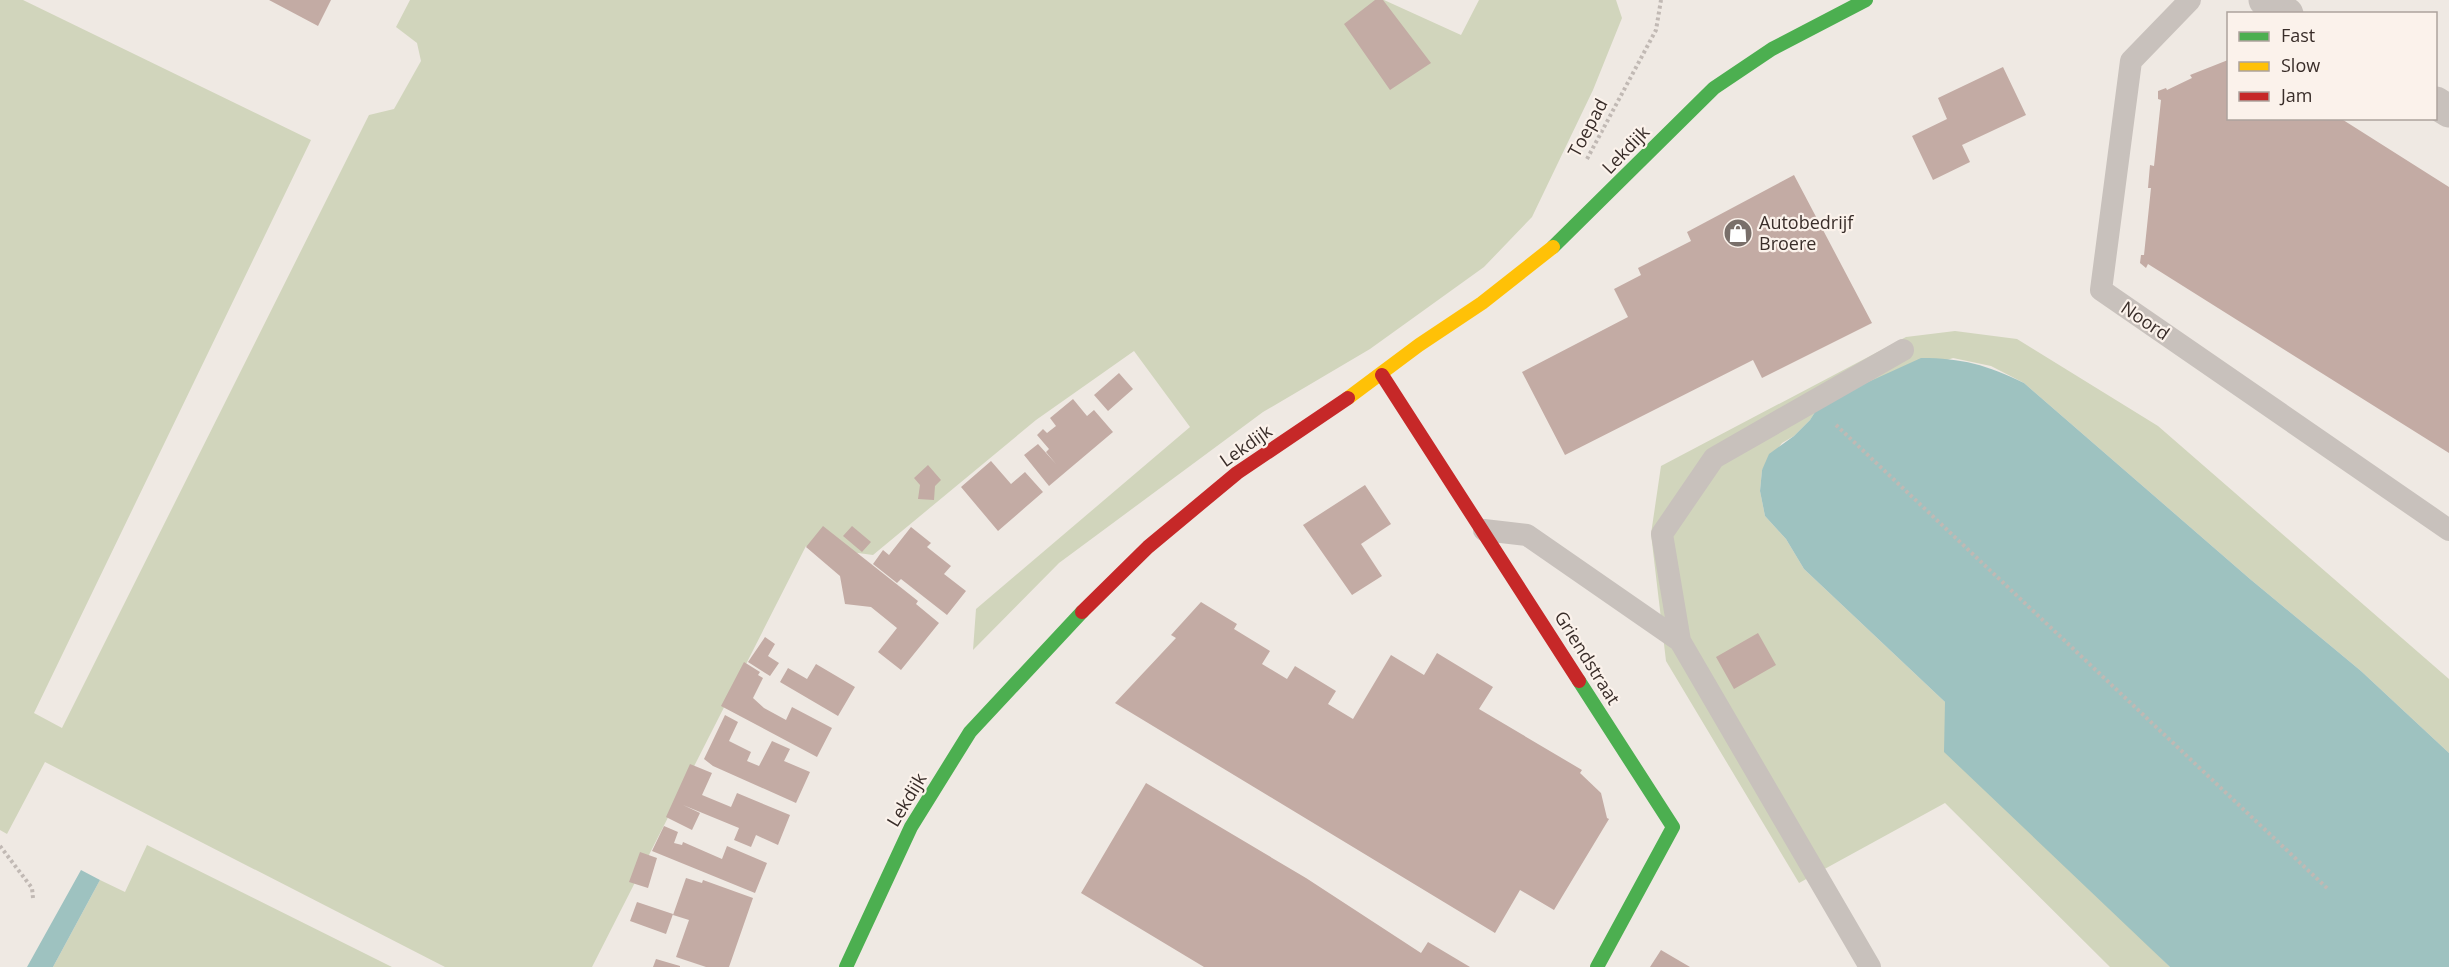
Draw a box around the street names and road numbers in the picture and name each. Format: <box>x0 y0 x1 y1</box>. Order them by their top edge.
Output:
street label: Toepad <box>1562 94 1612 161</box>
street label: Lekdijk <box>1596 120 1655 179</box>
street label: Noord <box>2117 295 2174 345</box>
street label: Lekdijk <box>1215 418 1277 472</box>
street label: Griendstraat <box>1550 606 1626 709</box>
street label: Lekdijk <box>881 768 932 831</box>

